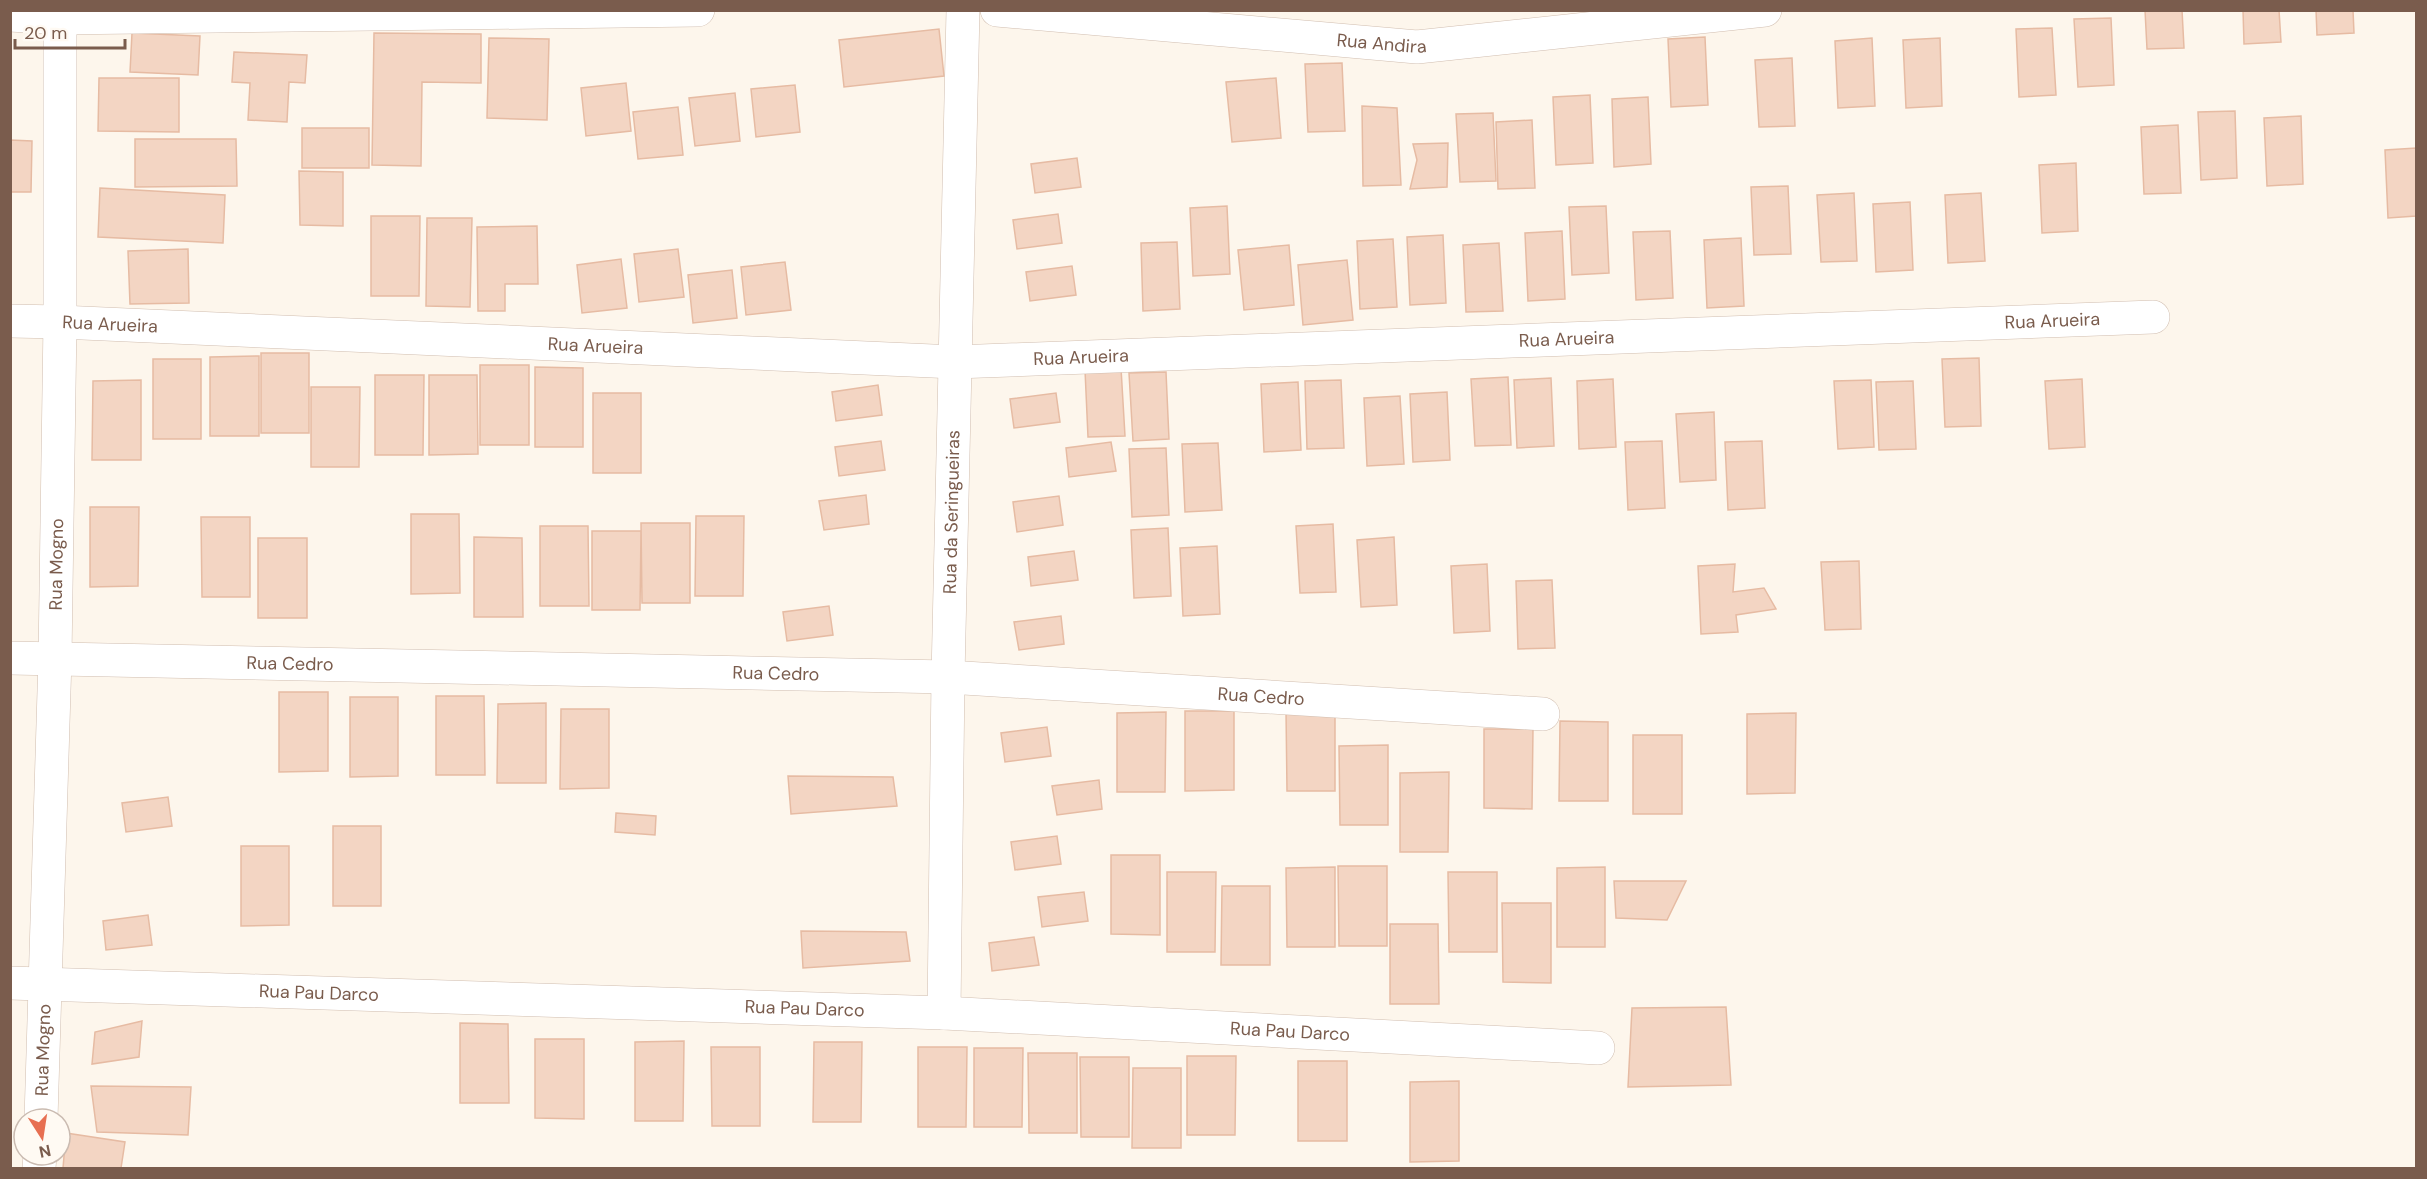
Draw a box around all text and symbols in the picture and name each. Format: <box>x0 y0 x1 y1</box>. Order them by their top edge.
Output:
scale bar <box>15 12 124 50</box>
text: 20 m <box>24 21 67 45</box>
street label: Rua Andira <box>1336 28 1428 59</box>
street label: Rua Arueira <box>2004 307 2101 335</box>
street label: Rua Arueira <box>62 310 158 338</box>
street label: Rua Arueira <box>1518 325 1615 353</box>
street label: Rua Arueira <box>547 332 644 360</box>
street label: Rua Arueira <box>1033 343 1129 371</box>
street label: Rua da Seringueiras <box>938 430 966 594</box>
street label: Rua Mogno <box>44 518 69 610</box>
street label: Rua Cedro <box>246 651 334 677</box>
street label: Rua Cedro <box>732 661 820 686</box>
street label: Rua Cedro <box>1217 682 1305 711</box>
street label: Rua Pau Darco <box>258 979 379 1007</box>
street label: Rua Pau Darco <box>744 995 865 1022</box>
street label: Rua Mogno <box>30 1004 56 1096</box>
street label: Rua Pau Darco <box>1229 1016 1351 1047</box>
north arrow <box>12 1107 72 1167</box>
text: N <box>37 1140 53 1163</box>

